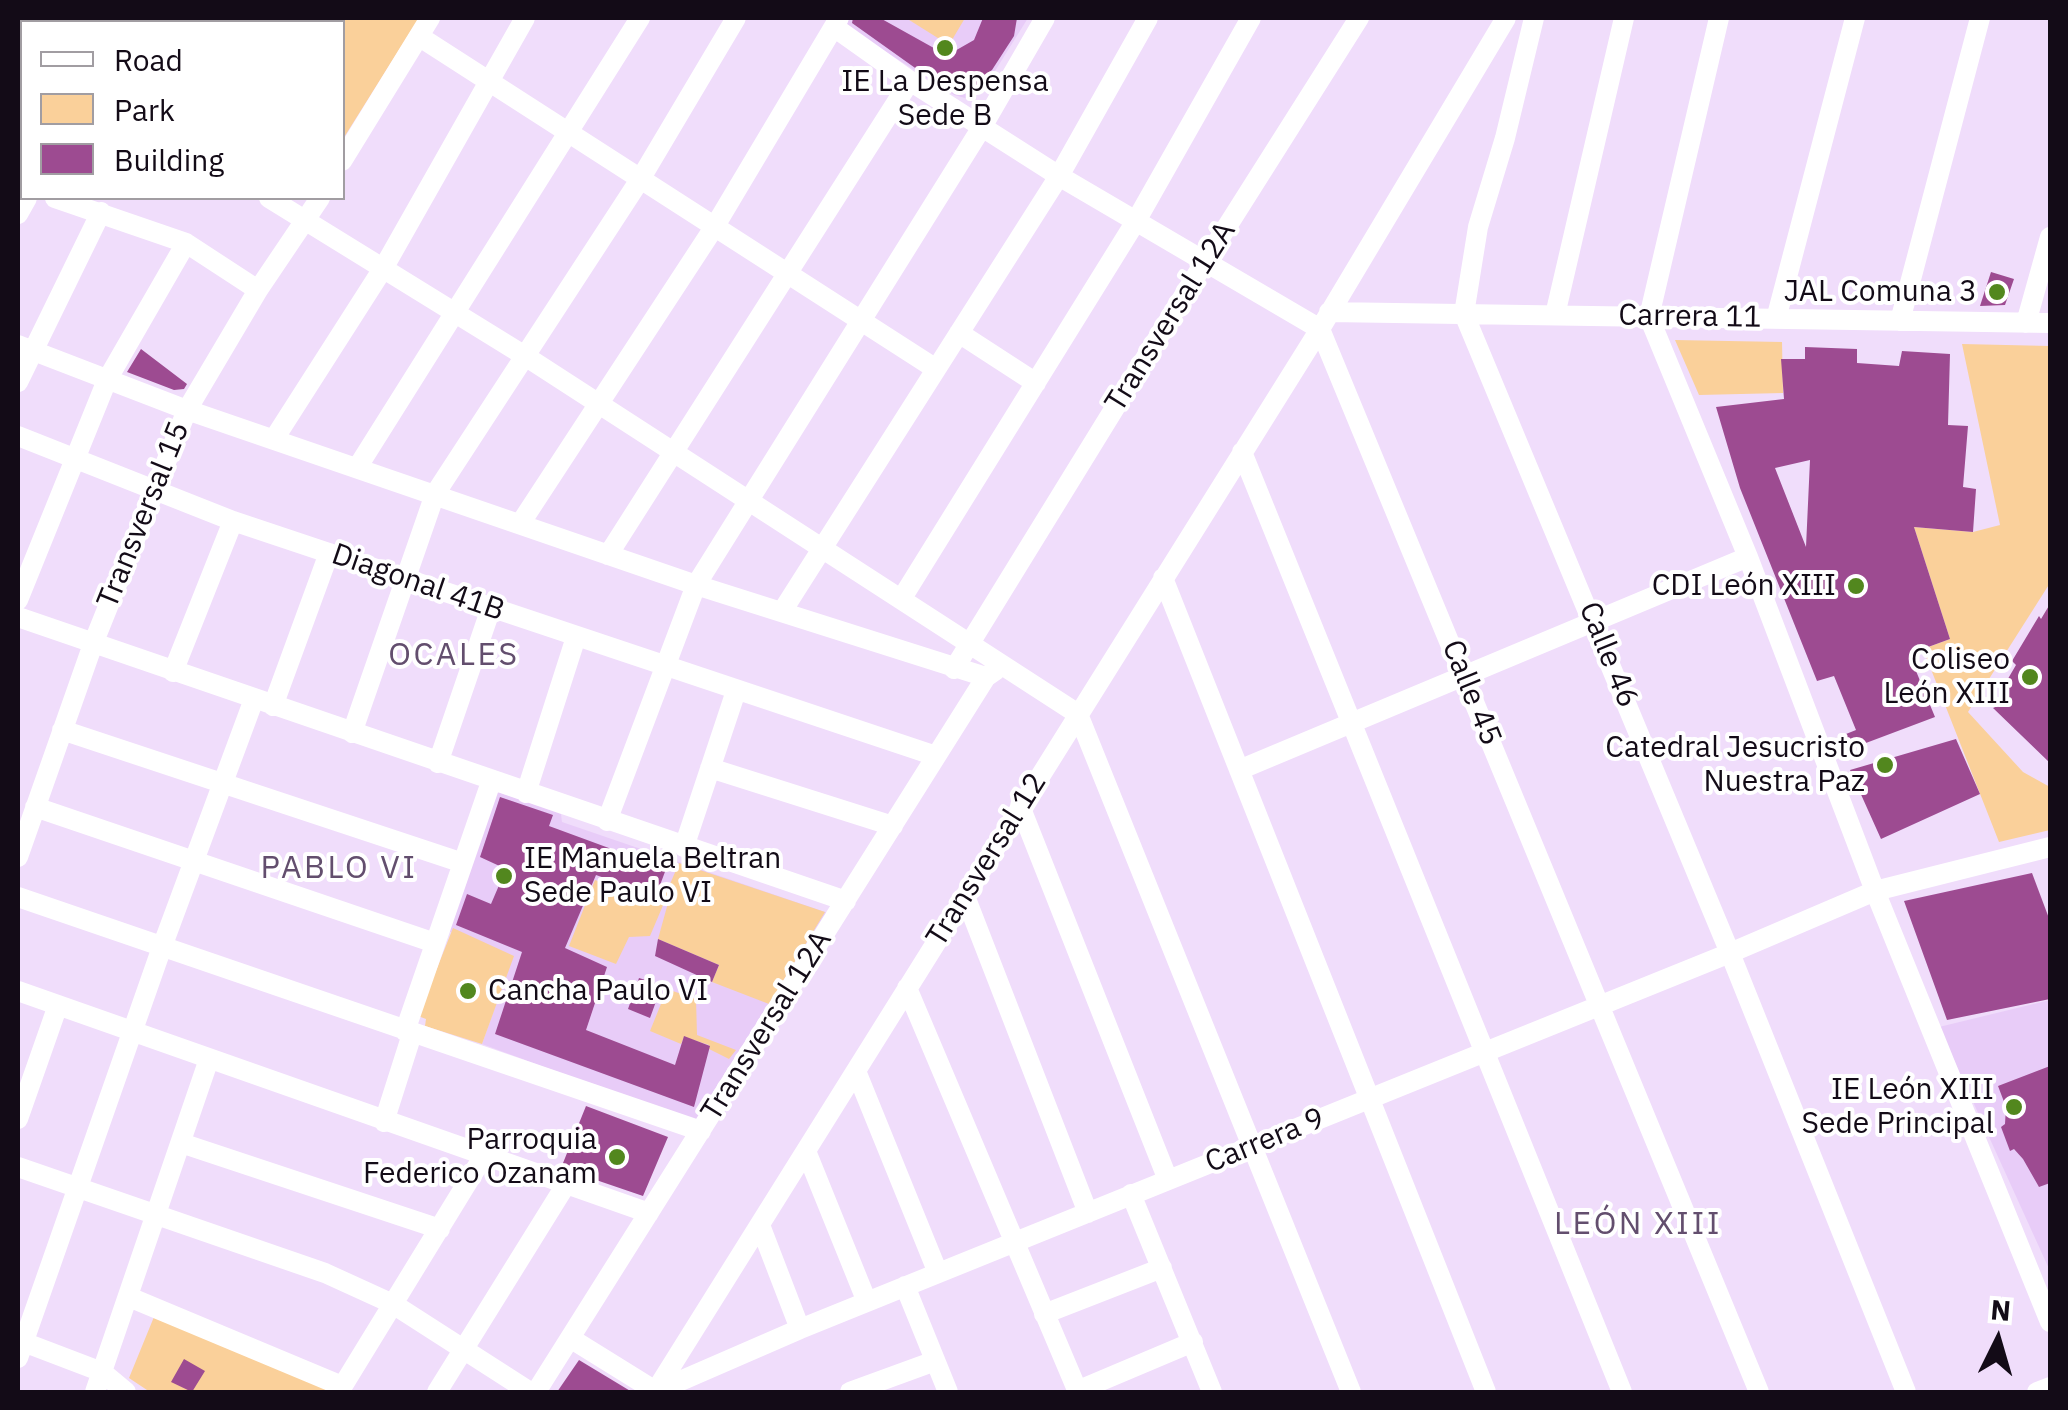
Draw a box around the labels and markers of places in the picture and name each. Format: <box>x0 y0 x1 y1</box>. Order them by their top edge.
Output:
marker: IE La Despensa Sede B <box>934 37 956 59</box>
place label: IE La Despensa Sede B <box>841 64 1049 134</box>
place label: JAL Comuna 3 <box>1784 274 1977 310</box>
marker: JAL Comuna 3 <box>1986 281 2008 303</box>
place label: CDI León XIII <box>1652 568 1836 604</box>
marker: CDI León XIII <box>1845 575 1867 597</box>
place label: Coliseo León XIII <box>1883 642 2010 712</box>
marker: Coliseo León XIII <box>2019 666 2041 688</box>
place label: Catedral Jesucristo Nuestra Paz <box>1605 730 1865 800</box>
marker: Catedral Jesucristo Nuestra Paz <box>1874 754 1896 776</box>
place label: IE Manuela Beltran Sede Paulo VI <box>524 841 781 912</box>
marker: IE Manuela Beltran Sede Paulo VI <box>493 865 515 887</box>
place label: Cancha Paulo VI <box>488 973 708 1009</box>
marker: Cancha Paulo VI <box>457 980 479 1002</box>
place label: IE León XIII Sede Principal <box>1802 1072 1994 1142</box>
marker: IE León XIII Sede Principal <box>2003 1096 2025 1118</box>
place label: Parroquia Federico Ozanam <box>363 1122 597 1192</box>
marker: Parroquia Federico Ozanam <box>606 1146 628 1168</box>

